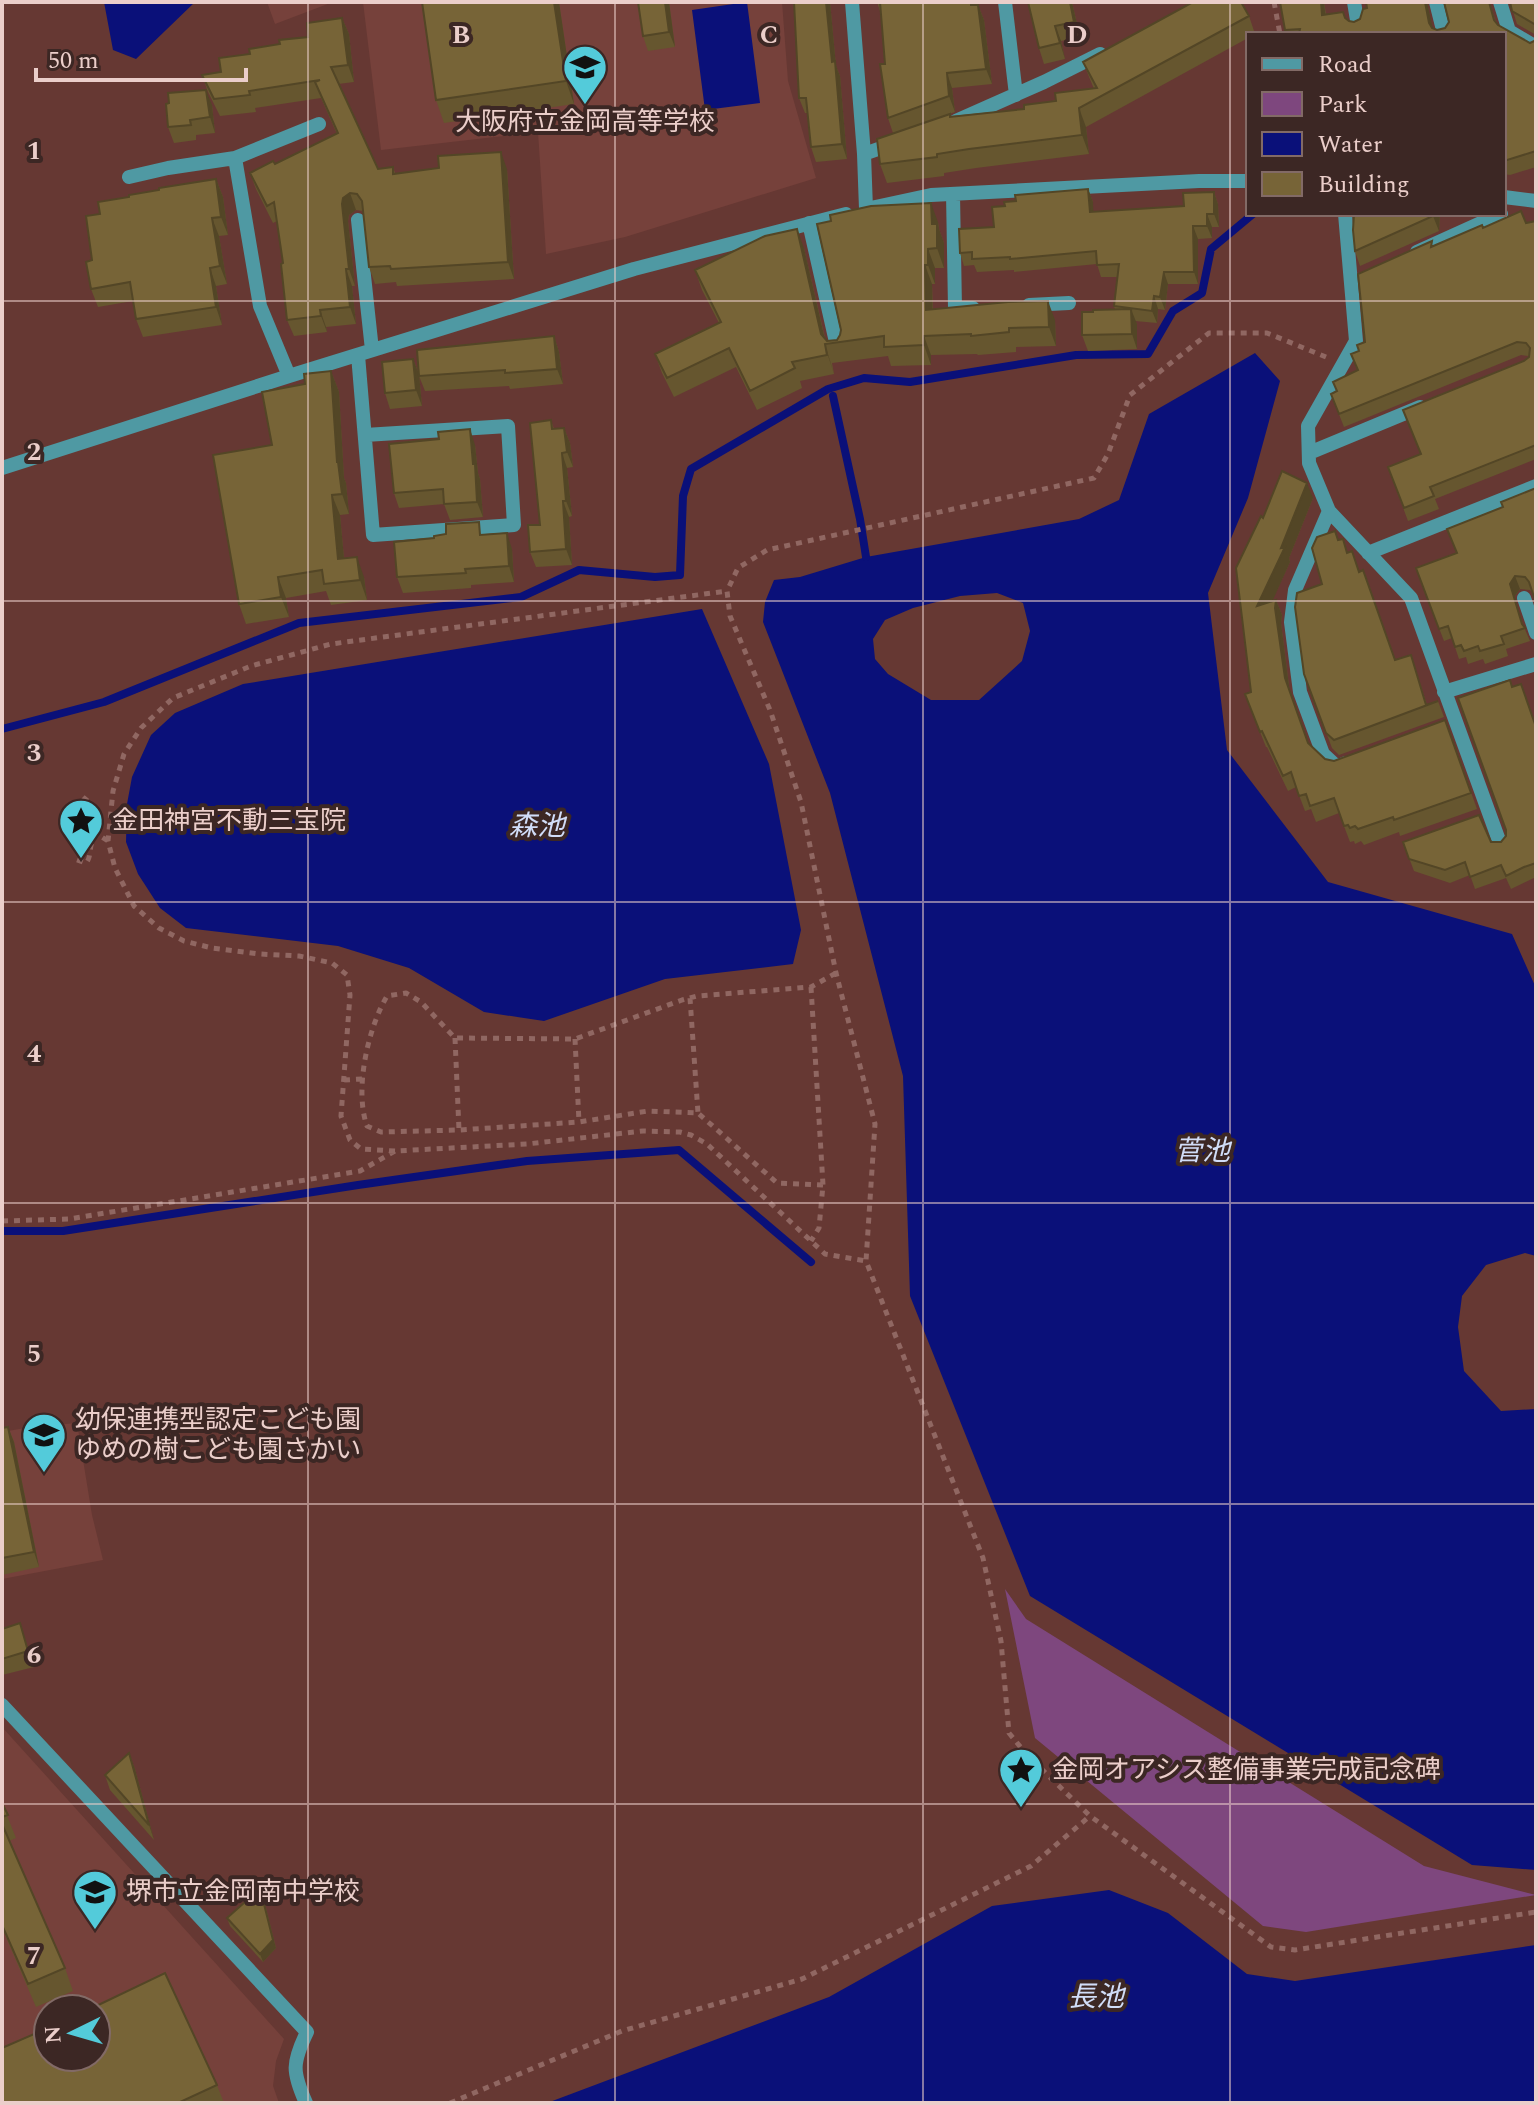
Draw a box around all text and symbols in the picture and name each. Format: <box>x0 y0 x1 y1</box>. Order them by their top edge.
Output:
text: B <box>452 15 470 55</box>
text: C <box>760 15 778 55</box>
text: D <box>1067 15 1087 55</box>
scale bar <box>36 32 246 82</box>
legend <box>1246 32 1506 216</box>
text: 50 m <box>48 43 99 79</box>
school or university icon: 大阪府立金岡高等学校 <box>561 43 609 106</box>
text: Road <box>1318 47 1372 83</box>
text: Park <box>1318 87 1368 123</box>
place label: 大阪府立金岡高等学校 <box>455 102 715 142</box>
text: Water <box>1318 127 1382 163</box>
text: 1 <box>27 131 41 171</box>
text: Building <box>1318 167 1410 203</box>
text: 2 <box>27 432 41 472</box>
text: 3 <box>27 733 41 773</box>
place icon: 金田神宮不動三宝院 <box>57 797 105 860</box>
place label: 金田神宮不動三宝院 <box>112 801 346 841</box>
water label: 森池 <box>509 805 568 848</box>
text: 4 <box>27 1034 42 1074</box>
water label: 菅池 <box>1174 1130 1233 1173</box>
text: 5 <box>27 1334 41 1374</box>
place label: 幼保連携型認定こども園 ゆめの樹こども園さかい <box>75 1400 361 1470</box>
school or university icon: 幼保連携型認定こども園 ゆめの樹こども園さかい <box>20 1411 68 1474</box>
text: 6 <box>27 1635 41 1675</box>
place icon: 金岡オアシス整備事業完成記念碑 <box>997 1746 1045 1809</box>
place label: 金岡オアシス整備事業完成記念碑 <box>1052 1750 1441 1790</box>
school or university icon: 堺市立金岡南中学校 <box>71 1868 119 1931</box>
place label: 堺市立金岡南中学校 <box>126 1872 360 1912</box>
text: 7 <box>27 1936 41 1976</box>
water label: 長池 <box>1068 1976 1127 2019</box>
north arrow <box>32 1993 112 2073</box>
text: N <box>36 2024 71 2045</box>

